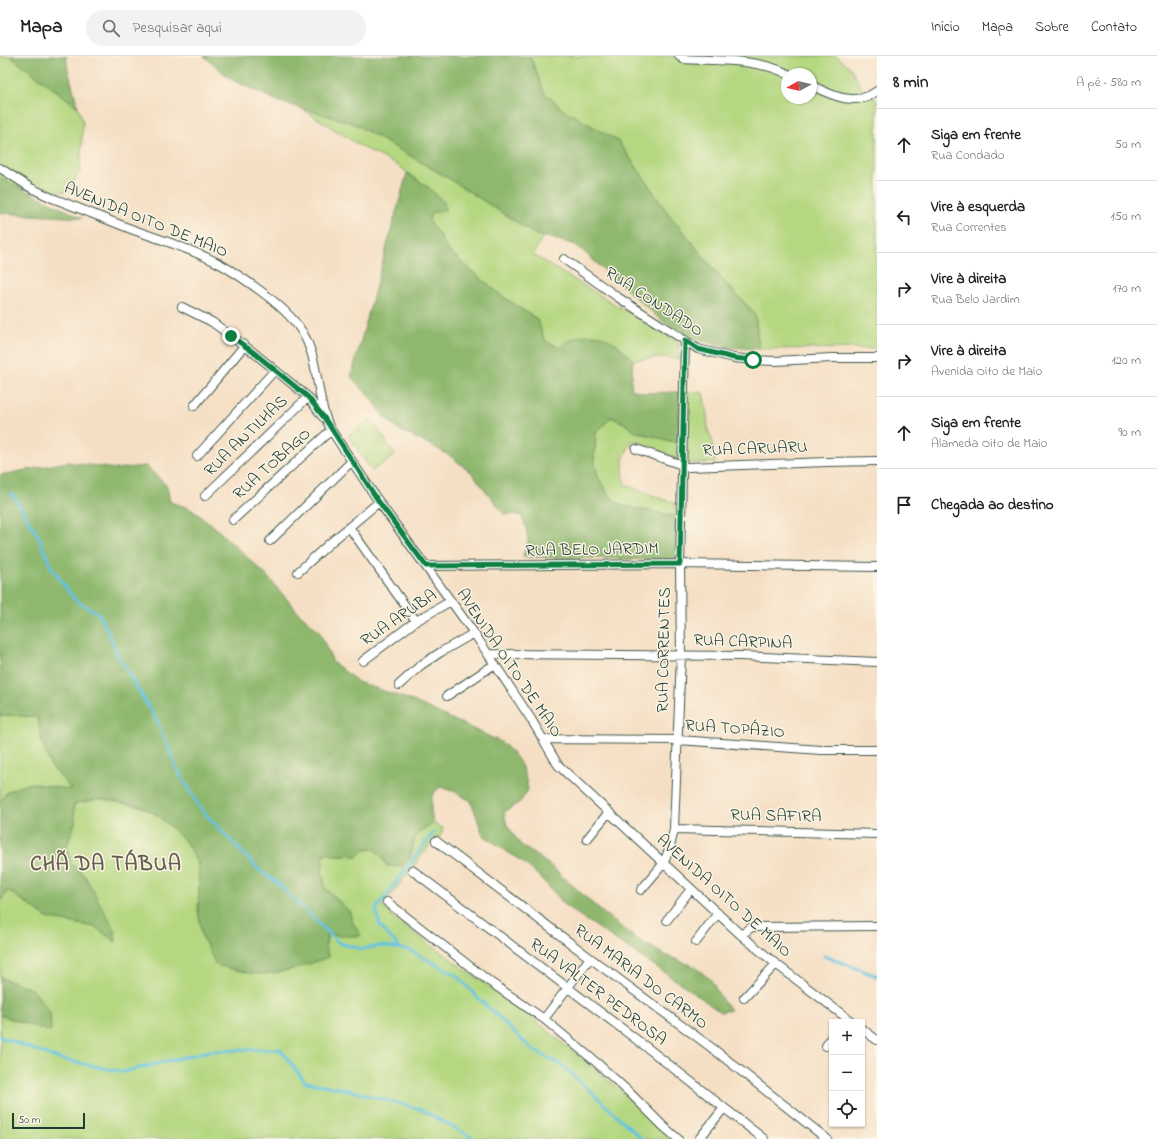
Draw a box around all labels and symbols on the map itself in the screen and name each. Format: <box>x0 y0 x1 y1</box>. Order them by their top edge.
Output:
north arrow <box>781 68 817 104</box>
street label: AVENIDA OITO DE MAIO <box>60 176 232 264</box>
street label: RUA CONDADO <box>600 261 708 343</box>
route end <box>222 327 240 345</box>
route start <box>744 351 762 369</box>
street label: RUA ANTILHAS <box>198 389 294 483</box>
street label: RUA TOBAGO <box>227 422 317 506</box>
street label: RUA CARUARU <box>702 435 808 463</box>
street label: RUA BELO JARDIM <box>525 536 659 564</box>
street label: RUA ARUBA <box>356 583 442 653</box>
street label: AVENIDA OITO DE MAIO <box>450 584 568 742</box>
street label: RUA CORRENTES <box>650 587 678 713</box>
street label: RUA CARPINA <box>693 628 793 656</box>
street label: RUA TOPÁZIO <box>684 713 786 745</box>
street label: RUA SAFIRA <box>730 803 822 829</box>
street label: AVENIDA OITO DE MAIO <box>651 828 797 964</box>
district label: CHÃ DA TÁBUA <box>30 849 182 880</box>
street label: RUA MARIA DO CARMO <box>569 918 713 1036</box>
street label: RUA VALTER PEDROSA <box>524 932 672 1052</box>
scale bar <box>12 1111 85 1130</box>

